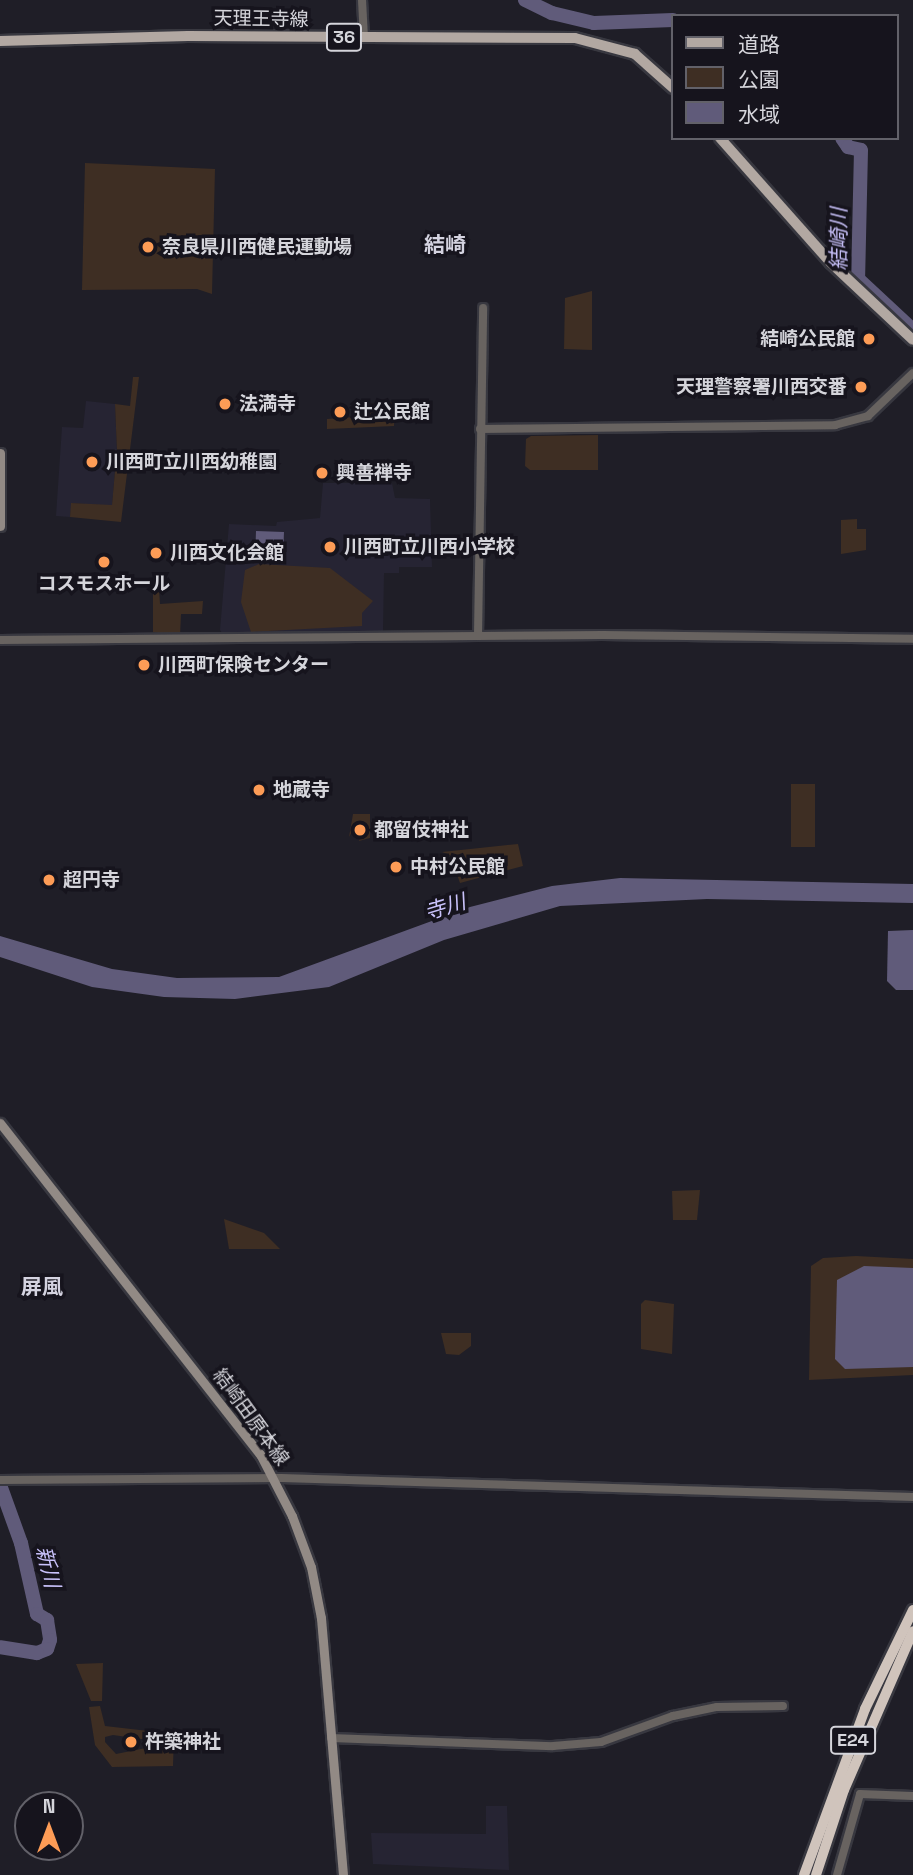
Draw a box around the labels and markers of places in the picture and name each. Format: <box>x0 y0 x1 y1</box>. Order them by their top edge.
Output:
place label: 奈良県川西健民運動場 <box>162 236 352 258</box>
marker: 奈良県川西健民運動場 <box>140 239 156 255</box>
place label: 結崎公民館 <box>760 328 855 350</box>
marker: 結崎公民館 <box>861 331 877 347</box>
place label: 天理警察署川西交番 <box>676 376 847 398</box>
marker: 天理警察署川西交番 <box>853 379 869 395</box>
place label: 法満寺 <box>239 393 296 415</box>
marker: 法満寺 <box>217 396 233 412</box>
place label: 辻公民館 <box>354 401 430 423</box>
marker: 辻公民館 <box>332 404 348 420</box>
place label: 川西町立川西幼稚園 <box>106 451 277 473</box>
marker: 川西町立川西幼稚園 <box>84 454 100 470</box>
place label: 興善禅寺 <box>336 462 412 484</box>
marker: 興善禅寺 <box>314 465 330 481</box>
place label: 川西町立川西小学校 <box>344 536 515 558</box>
marker: 川西町立川西小学校 <box>322 539 338 555</box>
place label: 川西文化会館 <box>170 542 284 564</box>
marker: 川西文化会館 <box>148 545 164 561</box>
marker: コスモスホール <box>96 554 112 570</box>
place label: コスモスホール <box>38 573 170 595</box>
place label: 川西町保険センター <box>158 654 329 676</box>
marker: 川西町保険センター <box>136 657 152 673</box>
place label: 地蔵寺 <box>273 779 330 801</box>
marker: 地蔵寺 <box>251 782 267 798</box>
place label: 都留伎神社 <box>374 819 469 841</box>
marker: 都留伎神社 <box>352 822 368 838</box>
place label: 中村公民館 <box>410 856 505 878</box>
marker: 中村公民館 <box>388 859 404 875</box>
place label: 超円寺 <box>63 869 120 891</box>
marker: 超円寺 <box>41 872 57 888</box>
place label: 杵築神社 <box>145 1731 221 1753</box>
marker: 杵築神社 <box>123 1734 139 1750</box>

